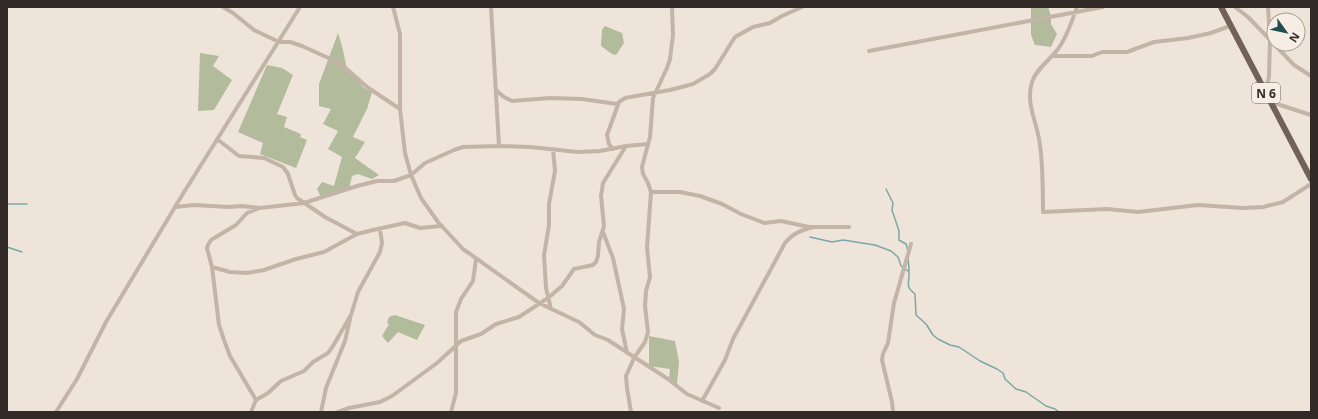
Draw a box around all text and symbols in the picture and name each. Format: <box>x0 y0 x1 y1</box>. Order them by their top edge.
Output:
north arrow <box>1266 12 1306 52</box>
text: N <box>1286 30 1304 46</box>
road number: N 6 <box>1252 83 1280 103</box>

